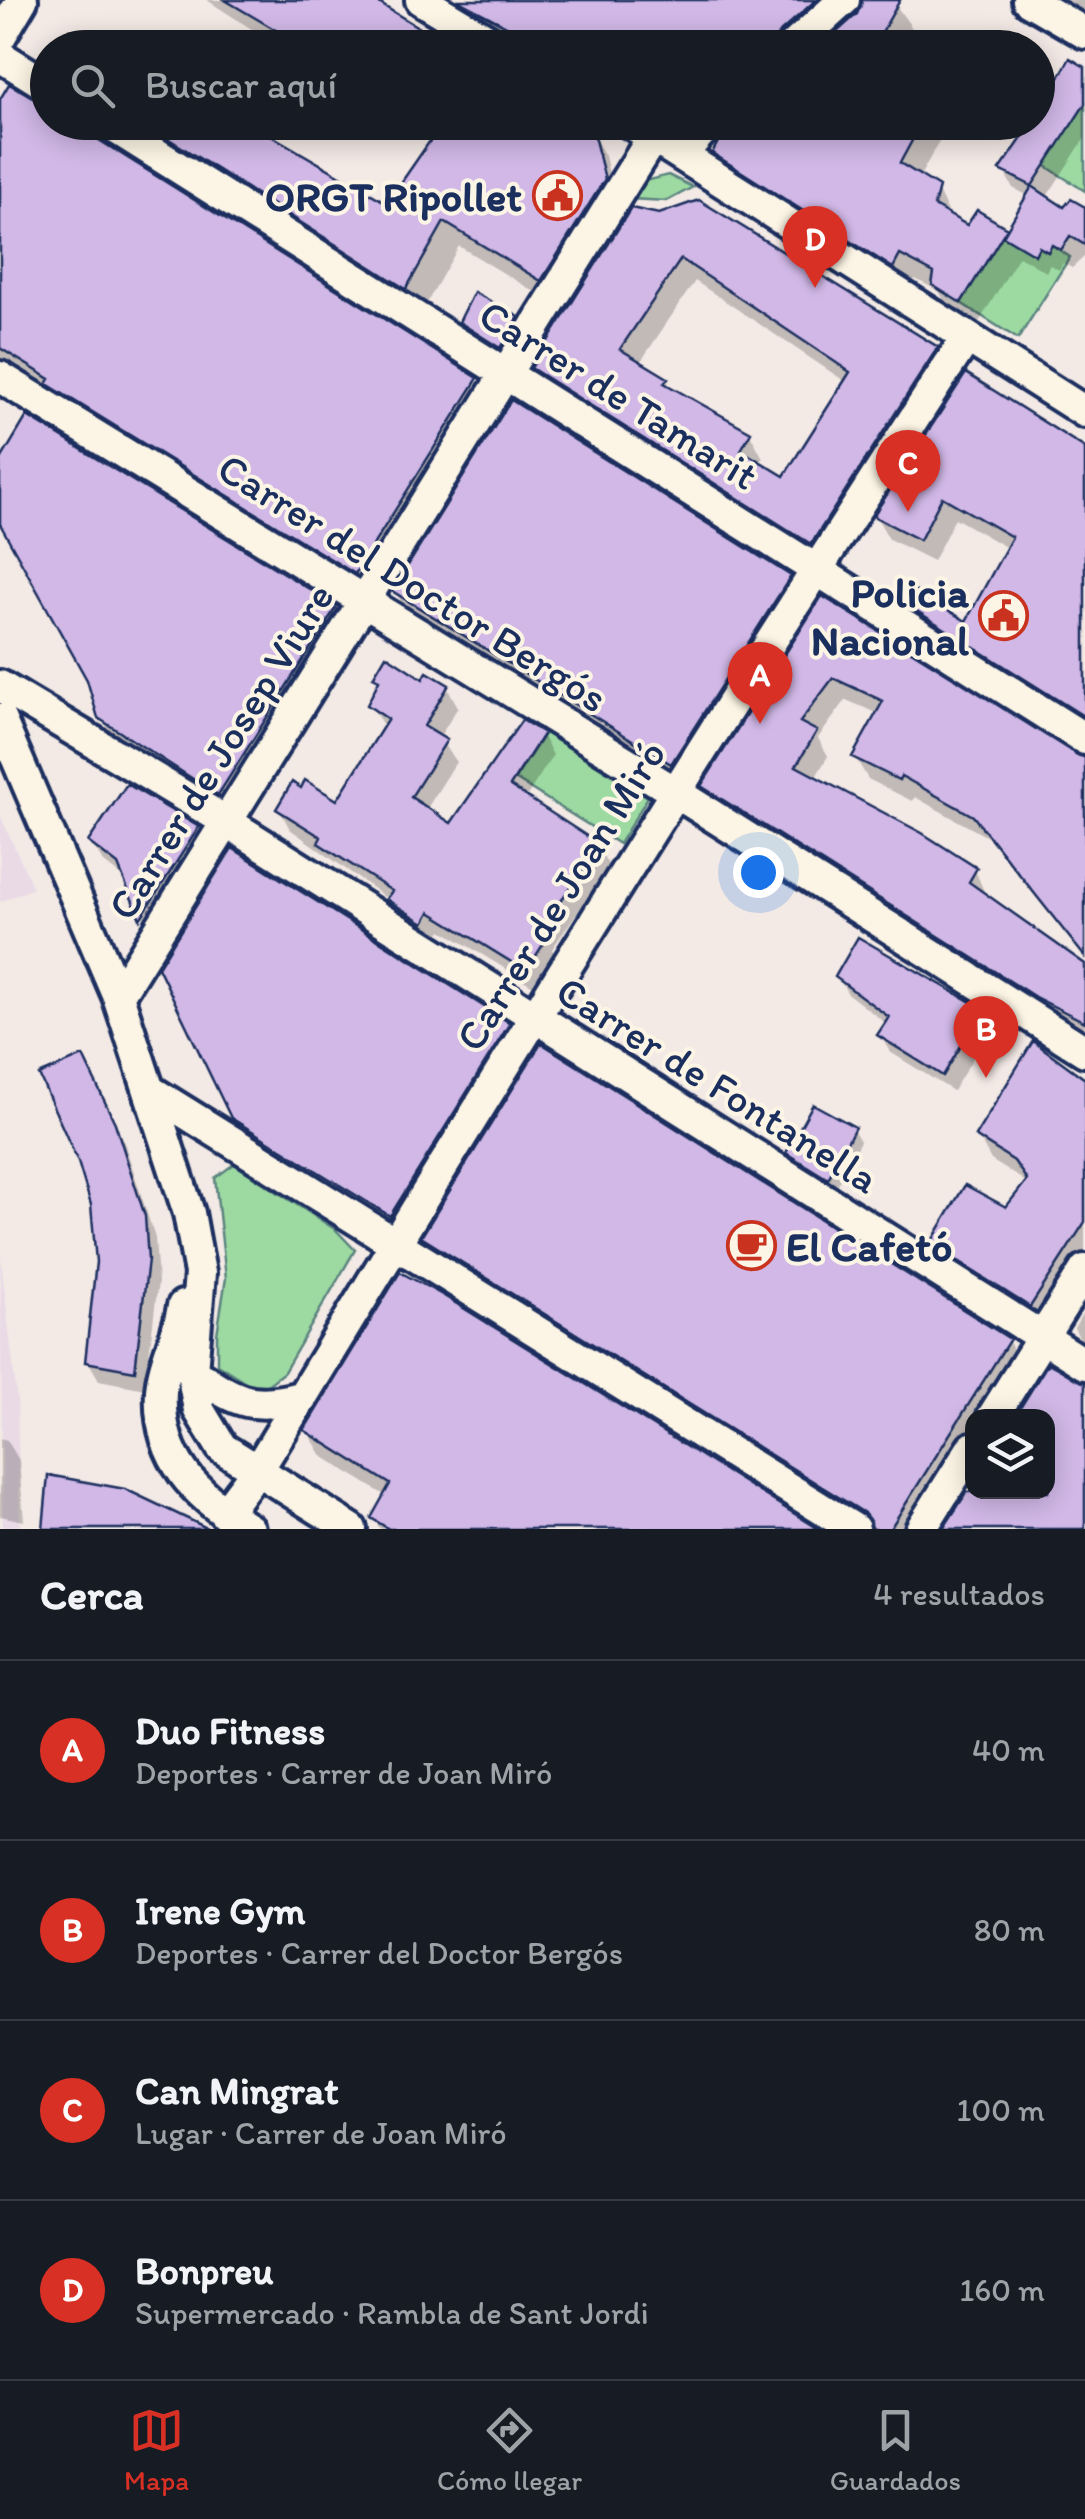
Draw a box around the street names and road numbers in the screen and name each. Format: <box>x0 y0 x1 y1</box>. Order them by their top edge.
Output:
street label: Carrer de Tamarit <box>470 288 768 501</box>
street label: Carrer del Doctor Bergós <box>209 442 617 723</box>
street label: Carrer de Josep Viure <box>96 574 345 929</box>
street label: Carrer de Joan Miró <box>444 730 677 1060</box>
street label: Carrer de Fontanella <box>547 965 888 1204</box>

